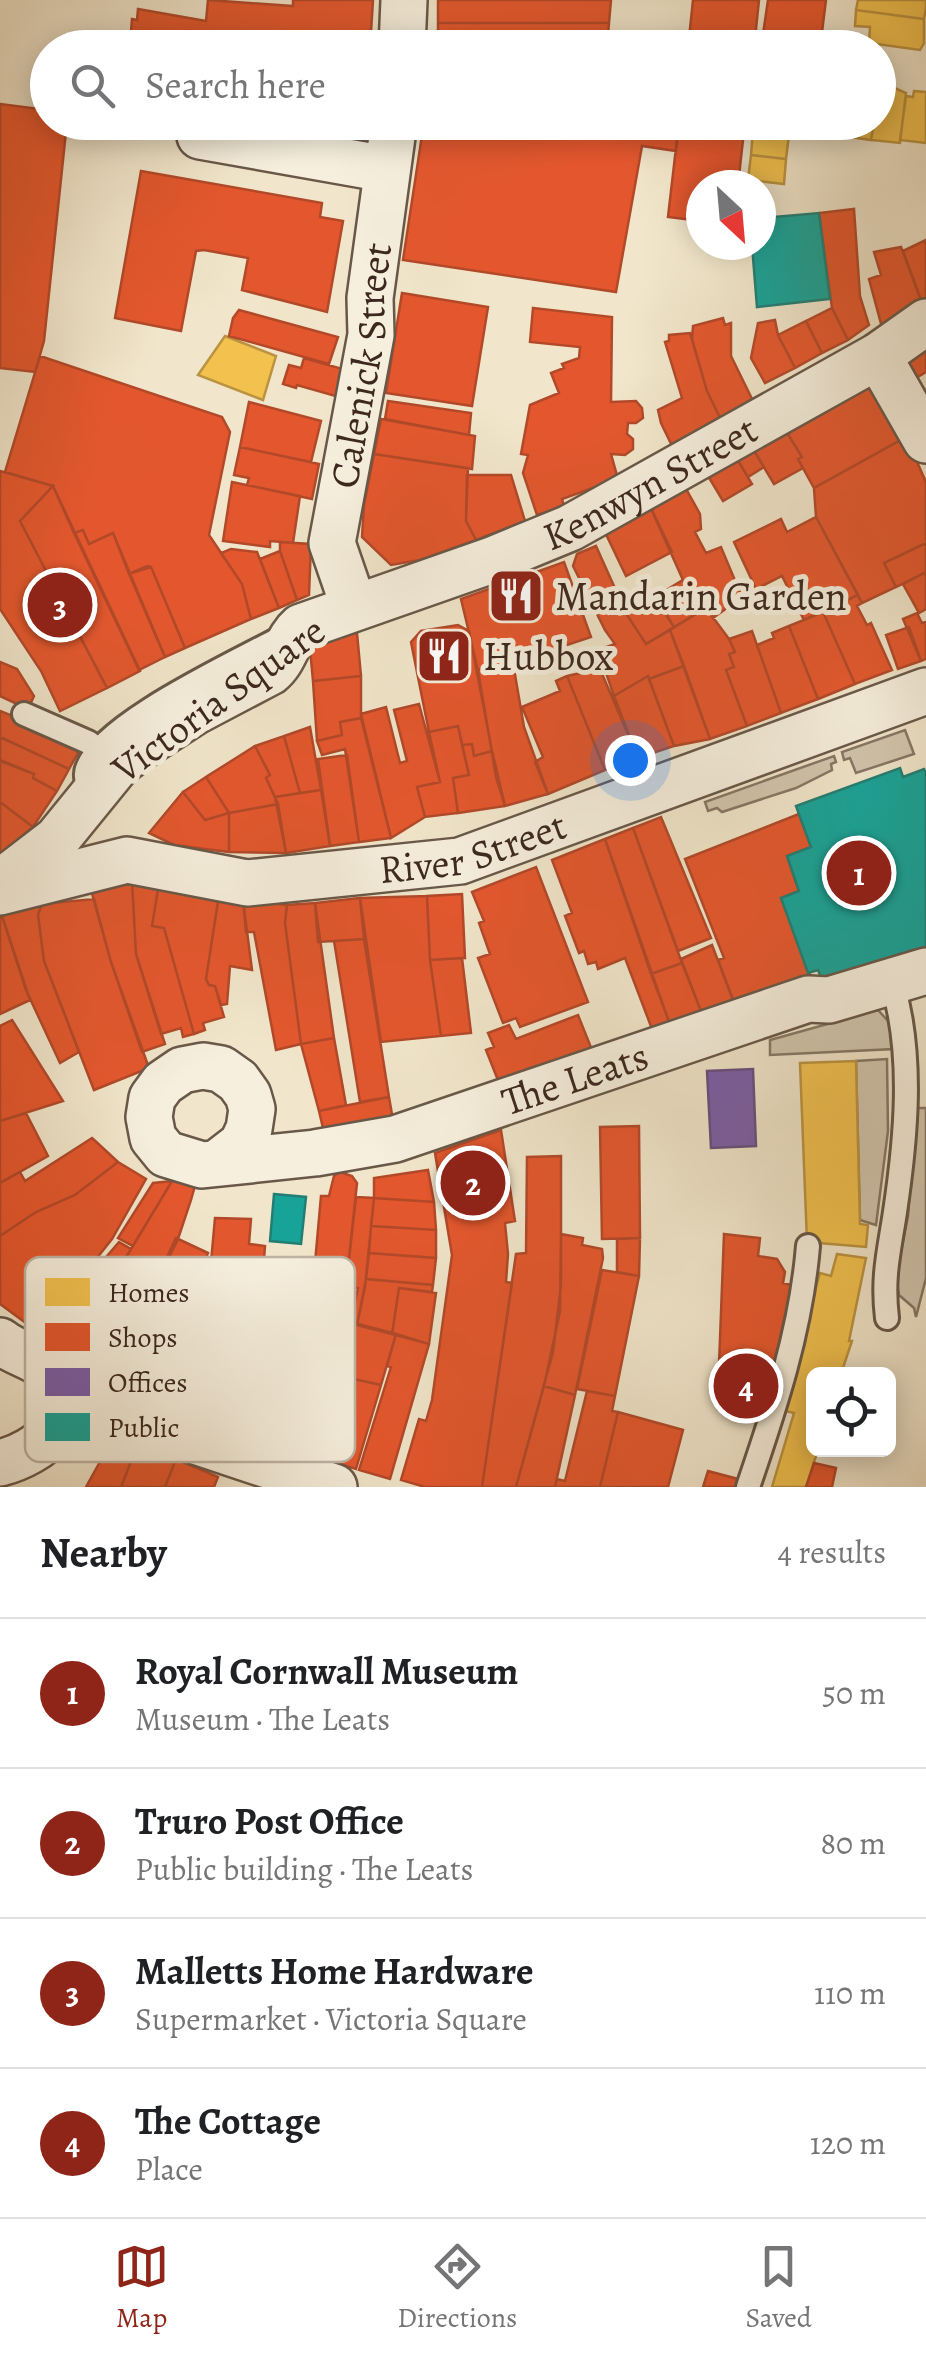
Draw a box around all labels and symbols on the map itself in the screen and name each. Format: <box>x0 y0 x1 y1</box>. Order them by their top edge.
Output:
north arrow <box>686 170 776 260</box>
street label: Calenick Street <box>316 239 405 493</box>
street label: Kenwyn Street <box>535 402 767 564</box>
restaurant icon: Mandarin Garden <box>486 566 546 626</box>
pin: 3 <box>28 568 92 642</box>
place label: Mandarin Garden <box>555 569 847 624</box>
street label: Victoria Square <box>100 603 336 796</box>
restaurant icon: Hubbox <box>414 626 474 686</box>
place label: Hubbox <box>483 629 614 684</box>
your location <box>605 735 656 786</box>
street label: River Street <box>376 798 574 897</box>
pin: 1 <box>826 836 892 910</box>
street label: The Leats <box>494 1028 656 1129</box>
pin: 2 <box>440 1146 506 1220</box>
legend <box>25 1257 355 1462</box>
text: Homes <box>108 1274 190 1312</box>
text: Shops <box>108 1319 178 1357</box>
pin: 4 <box>714 1348 778 1424</box>
text: Offices <box>108 1364 187 1402</box>
text: Public <box>108 1409 179 1447</box>

